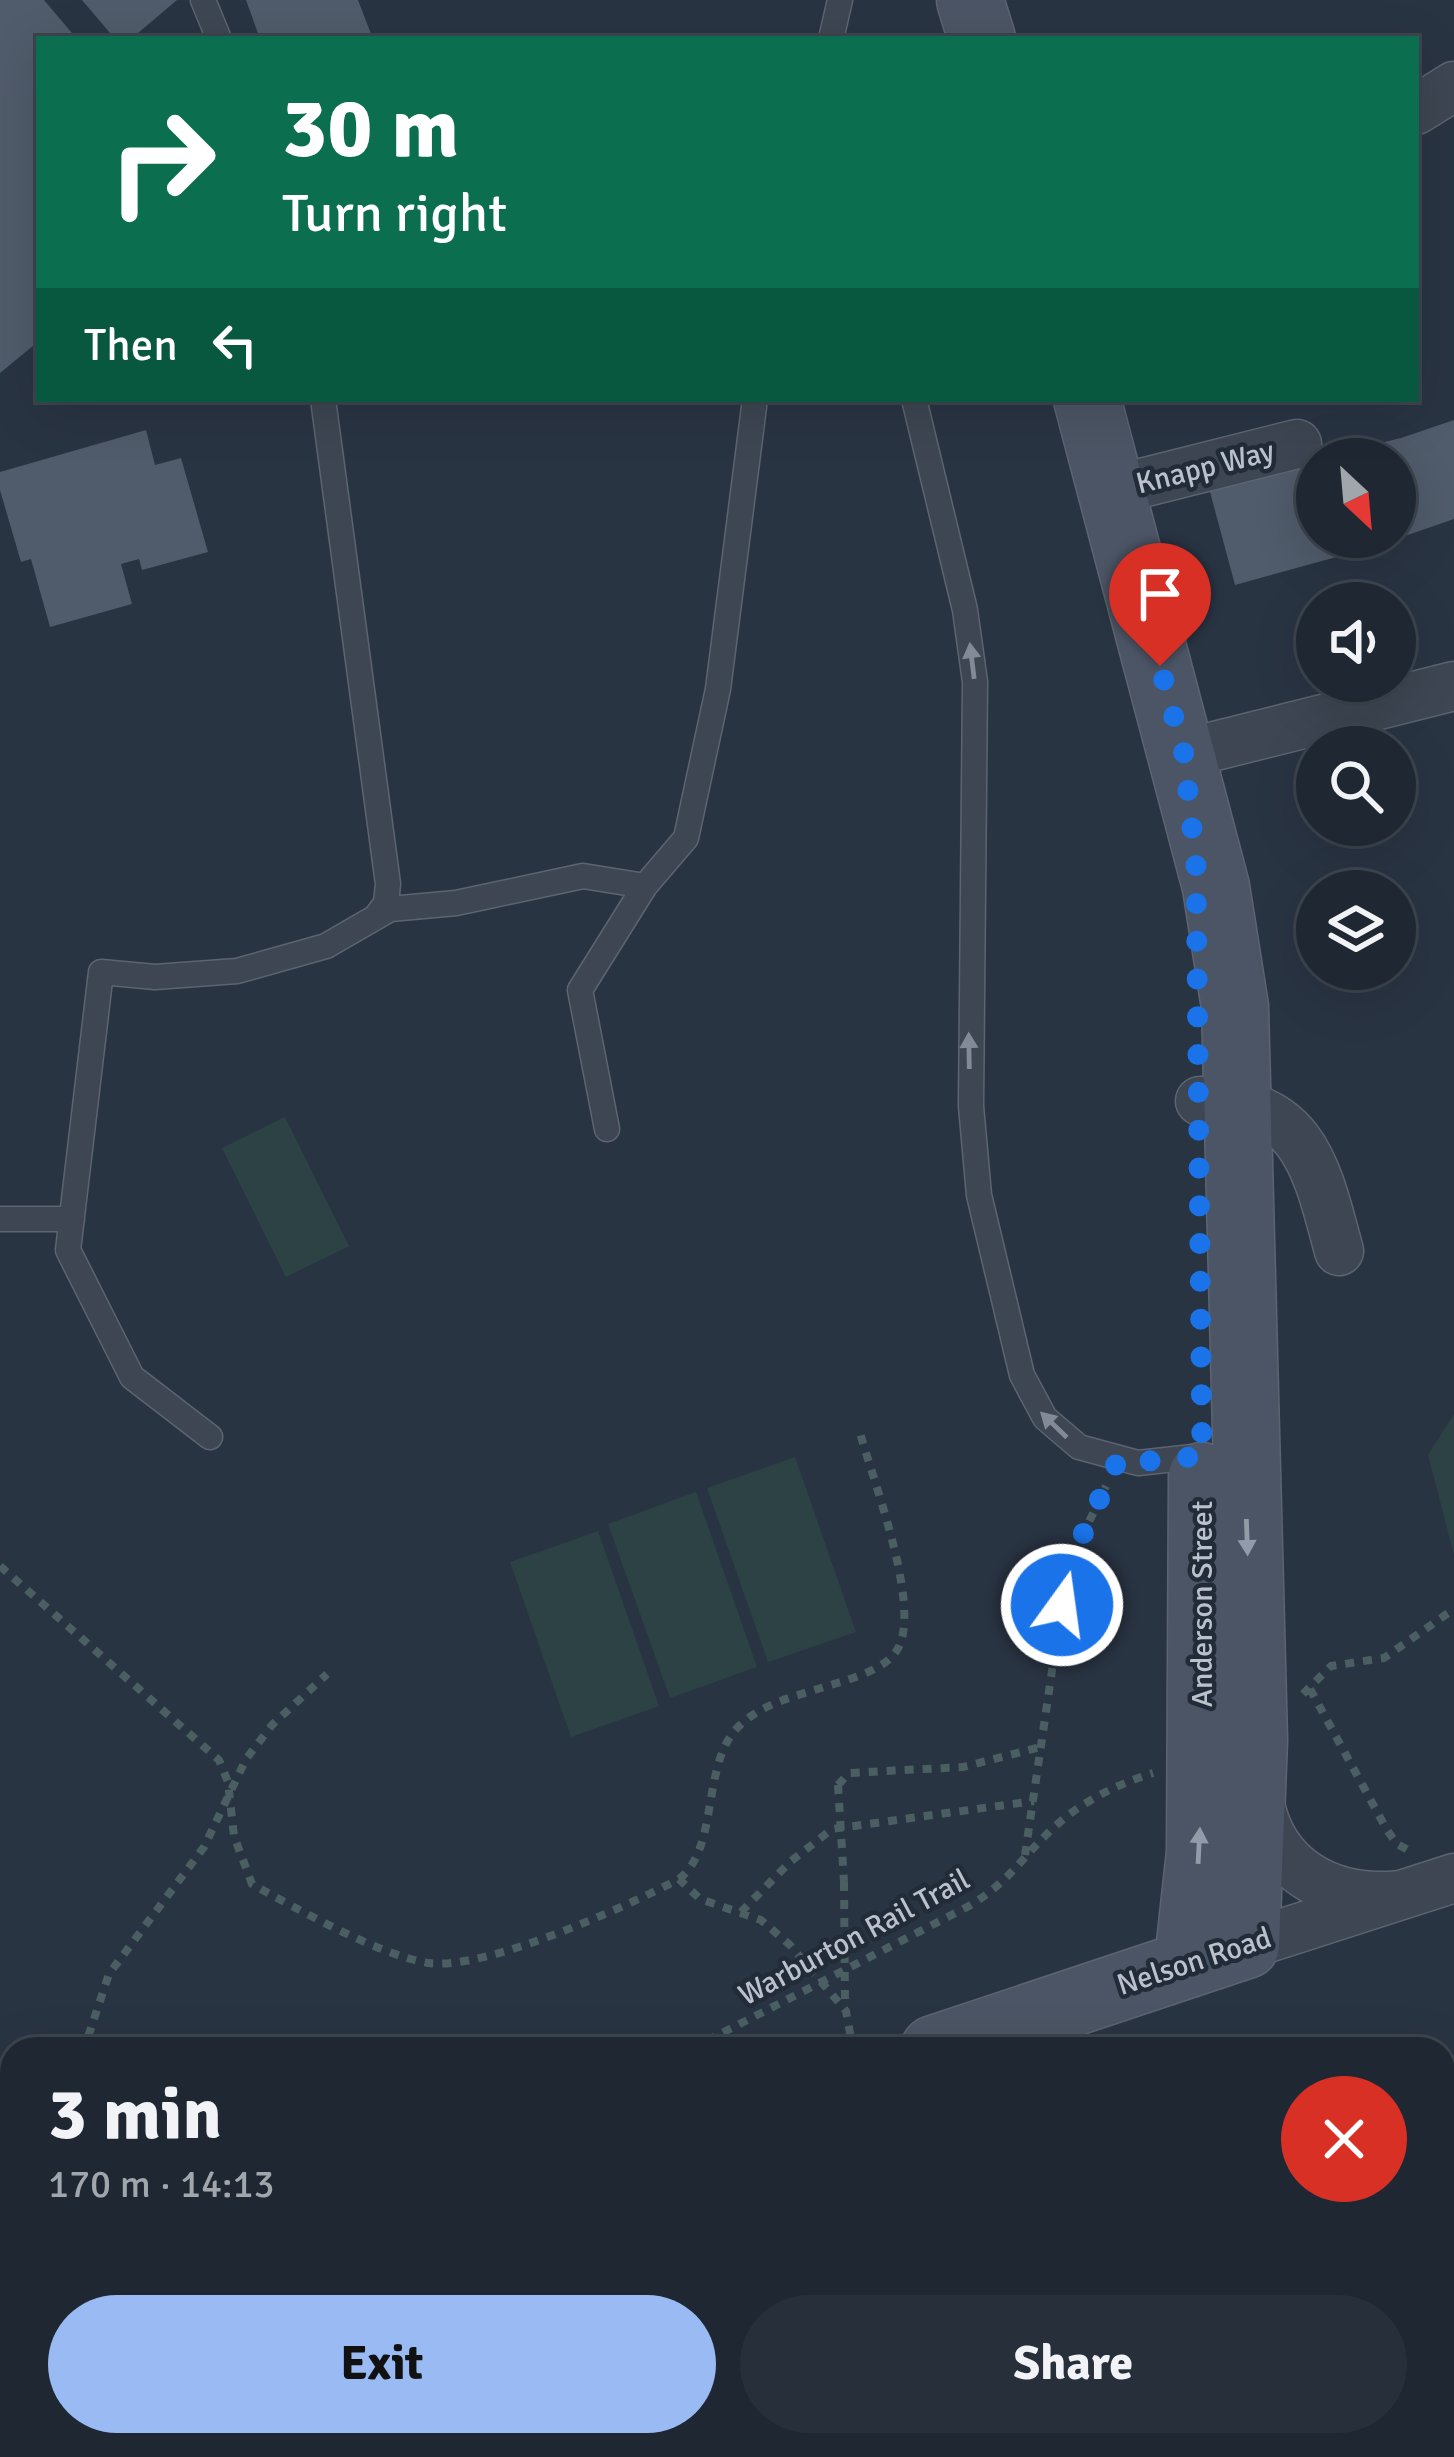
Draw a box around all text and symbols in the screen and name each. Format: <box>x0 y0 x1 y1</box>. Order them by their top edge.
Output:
text: 30 m <box>282 77 459 181</box>
icon: right <box>84 84 240 240</box>
text: Turn right <box>282 180 507 247</box>
icon: left <box>202 312 268 378</box>
text: Then <box>84 318 178 373</box>
street label: Knapp Way <box>1132 432 1278 503</box>
north arrow <box>1296 438 1416 558</box>
map controls <box>1296 438 1416 990</box>
pin <box>1109 543 1211 666</box>
icon: arrive <box>1127 561 1193 627</box>
button: sound <box>1296 582 1416 702</box>
one-way arrow <box>962 642 981 680</box>
button: search <box>1296 726 1416 846</box>
button: layers <box>1296 870 1416 990</box>
one-way arrow <box>960 1031 979 1069</box>
one-way arrow <box>1040 1411 1069 1439</box>
street label: Anderson Street <box>1184 1501 1221 1707</box>
one-way arrow <box>1238 1519 1257 1557</box>
position arrow <box>999 1542 1125 1668</box>
one-way arrow <box>1190 1826 1209 1864</box>
street label: Warburton Rail Trail <box>732 1861 976 2014</box>
street label: Nelson Road <box>1112 1919 1276 2004</box>
text: 3 min <box>48 2070 222 2159</box>
button: close <box>1281 2076 1407 2202</box>
text: 170 m · 14:13 <box>48 2160 275 2208</box>
button: Exit <box>48 2295 716 2433</box>
button: Share <box>740 2295 1407 2433</box>

